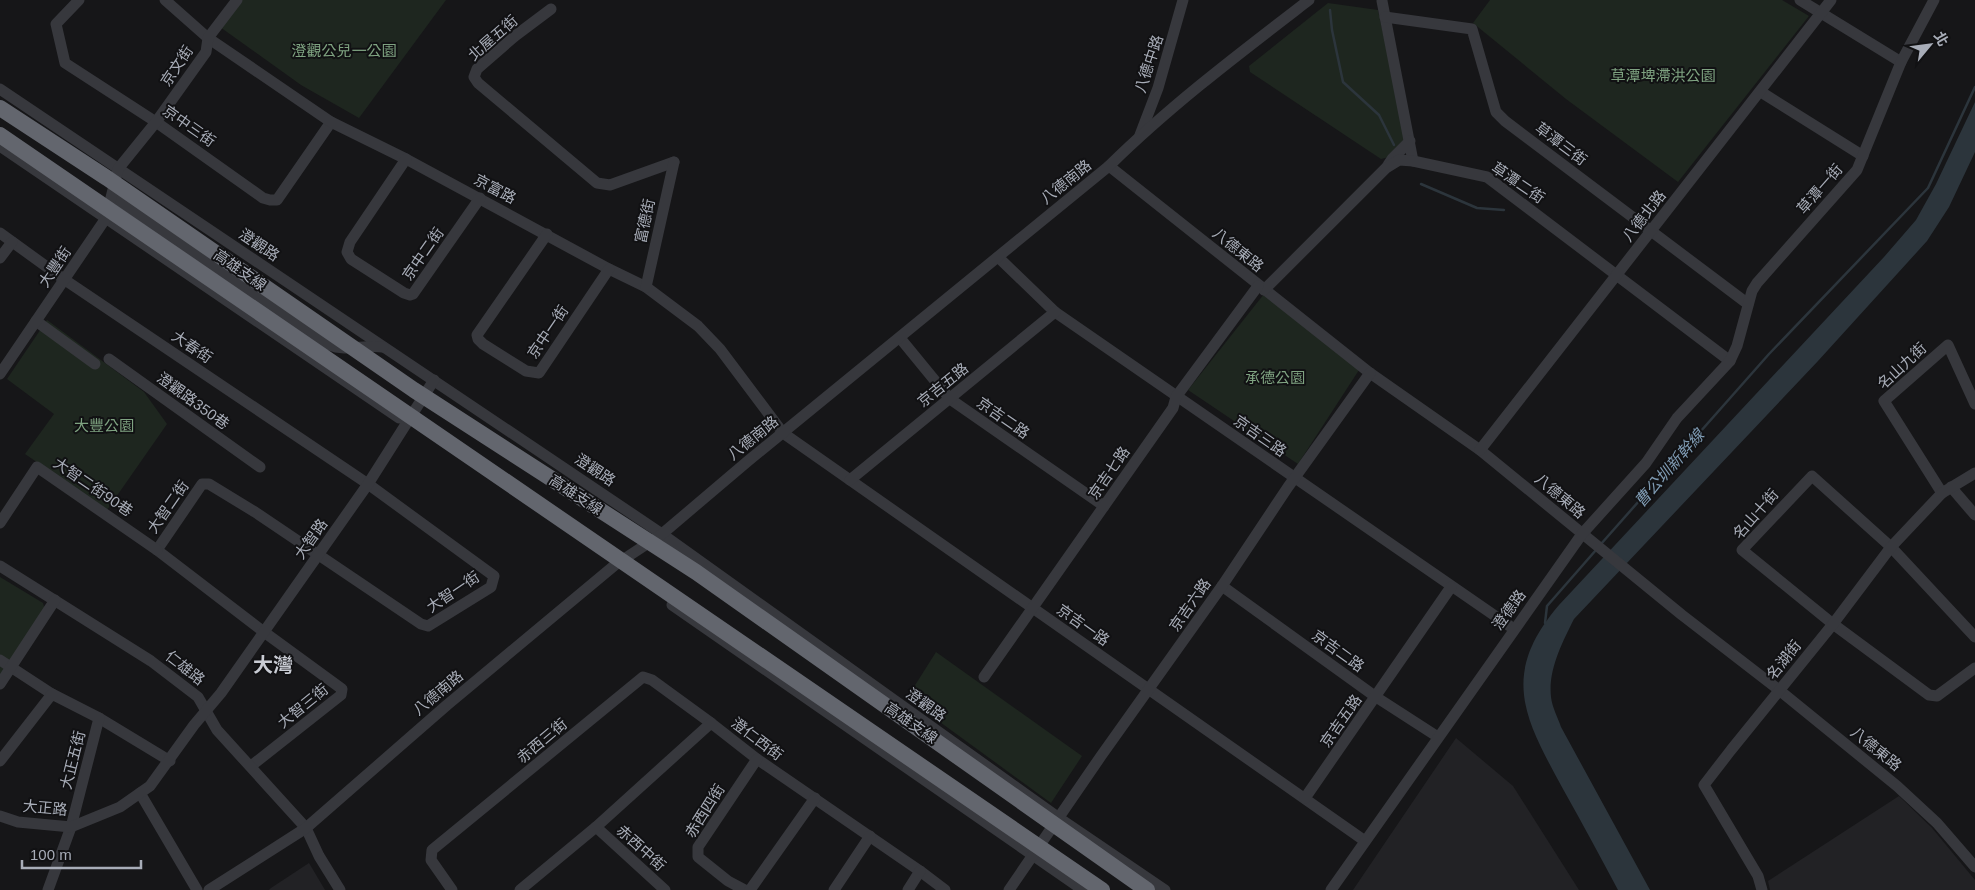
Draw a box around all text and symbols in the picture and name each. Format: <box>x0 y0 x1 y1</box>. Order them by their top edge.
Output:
street label: 北屋五街 <box>464 12 521 64</box>
north arrow <box>1905 20 1955 70</box>
text: 北 <box>1931 29 1952 49</box>
street label: 八德中路 <box>1131 33 1166 95</box>
street label: 京文街 <box>157 42 196 89</box>
park label: 澄觀公兒一公園 <box>291 42 397 59</box>
park label: 草潭埤滯洪公園 <box>1610 67 1716 84</box>
street label: 京中三街 <box>160 101 219 150</box>
street label: 草潭三街 <box>1532 119 1590 168</box>
street label: 八德南路 <box>1037 156 1094 207</box>
street label: 草潭二街 <box>1489 159 1548 206</box>
street label: 草潭一街 <box>1794 160 1846 217</box>
street label: 京富路 <box>471 170 519 207</box>
street label: 八德北路 <box>1618 187 1669 245</box>
street label: 富德街 <box>632 197 658 245</box>
street label: 京中二街 <box>398 224 447 283</box>
street label: 八德東路 <box>1210 224 1267 275</box>
street label: 澄觀路 <box>236 225 283 264</box>
street label: 大豐街 <box>35 243 74 290</box>
street label: 高雄支線 <box>211 245 270 294</box>
street label: 京中一街 <box>524 302 571 361</box>
street label: 大春街 <box>169 327 216 366</box>
street label: 名山九街 <box>1874 339 1929 392</box>
street label: 京吉五路 <box>914 359 971 410</box>
street label: 澄觀路350巷 <box>154 369 233 432</box>
park label: 承德公園 <box>1245 369 1305 386</box>
street label: 京吉二路 <box>974 393 1033 442</box>
street label: 京吉三路 <box>1231 411 1290 460</box>
street label: 八德南路 <box>724 412 781 463</box>
park label: 大豐公園 <box>74 417 134 434</box>
water label: 曹公圳新幹線 <box>1631 425 1709 510</box>
street label: 京吉七路 <box>1084 443 1133 502</box>
street label: 澄觀路 <box>572 450 619 489</box>
street label: 大智二街90巷 <box>51 454 136 519</box>
street label: 八德東路 <box>1532 470 1589 521</box>
street label: 高雄支線 <box>546 471 606 518</box>
street label: 大智二街 <box>143 477 192 536</box>
street label: 名山十街 <box>1730 485 1782 542</box>
street label: 大智路 <box>291 515 330 562</box>
street label: 大智一街 <box>423 568 482 615</box>
street label: 京吉六路 <box>1165 575 1214 634</box>
street label: 澄德路 <box>1488 587 1529 633</box>
street label: 京吉一路 <box>1054 600 1113 649</box>
street label: 京吉二路 <box>1309 626 1368 675</box>
street label: 名湖街 <box>1763 637 1804 683</box>
street label: 仁雄路 <box>162 647 208 688</box>
district label: 大灣 <box>253 654 293 676</box>
street label: 八德南路 <box>409 667 466 718</box>
street label: 大智三街 <box>274 680 331 731</box>
street label: 澄觀路 <box>903 684 949 725</box>
street label: 京吉五路 <box>1316 691 1365 750</box>
street label: 高雄支線 <box>882 698 941 747</box>
street label: 澄仁西街 <box>728 714 786 763</box>
street label: 赤西三街 <box>513 715 570 766</box>
street label: 八德東路 <box>1848 723 1905 774</box>
street label: 大正五街 <box>57 729 88 791</box>
street label: 赤西四街 <box>681 781 728 841</box>
street label: 大正路 <box>22 797 68 818</box>
street label: 赤西中街 <box>613 821 669 874</box>
scale bar <box>22 838 141 870</box>
text: 100 m <box>30 846 72 863</box>

